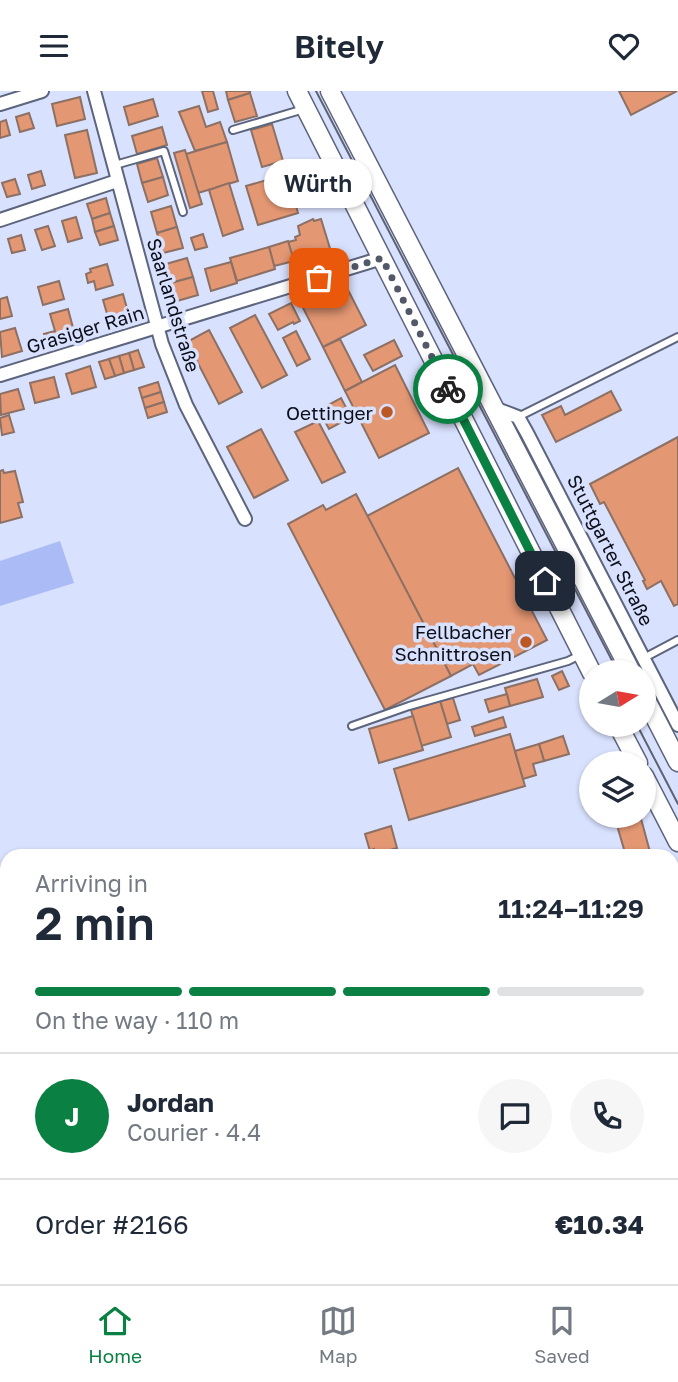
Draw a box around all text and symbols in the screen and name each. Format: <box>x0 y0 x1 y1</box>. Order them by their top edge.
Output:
icon: menu <box>35 27 73 65</box>
text: Bitely <box>294 27 384 65</box>
icon: heart <box>605 27 643 65</box>
callout: Würth <box>265 159 373 208</box>
text: Würth <box>284 169 352 197</box>
street label: Saarlandstraße <box>143 235 205 375</box>
pin <box>289 248 349 308</box>
icon: bag <box>300 259 338 297</box>
street label: Grasiger Rain <box>23 300 147 358</box>
courier <box>413 354 483 424</box>
icon: bike <box>429 370 467 408</box>
place label: Oettinger <box>286 401 374 424</box>
marker: Oettinger <box>379 404 395 420</box>
street label: Stuttgarter Straße <box>563 471 659 629</box>
pin <box>515 551 575 611</box>
icon: home <box>526 562 564 600</box>
place label: Fellbacher Schnittrosen <box>395 620 513 665</box>
marker: Fellbacher Schnittrosen <box>518 634 534 650</box>
north arrow <box>579 660 656 737</box>
map controls <box>579 660 656 828</box>
button: layers <box>579 751 656 828</box>
text: Arriving in <box>35 869 148 897</box>
text: 11:24–11:29 <box>498 893 644 924</box>
text: 2 min <box>35 895 155 950</box>
text: On the way · 110 m <box>35 1006 239 1034</box>
button: chat <box>478 1079 552 1153</box>
button: phone <box>570 1079 644 1153</box>
text: Jordan <box>127 1087 214 1118</box>
text: J <box>65 1101 79 1132</box>
text: Courier · 4.4 <box>127 1118 261 1146</box>
text: Order #2166 <box>35 1209 189 1240</box>
text: €10.34 <box>555 1209 644 1240</box>
tab: Home <box>88 1302 142 1367</box>
tab: Map <box>319 1302 357 1367</box>
tab: Saved <box>534 1302 590 1367</box>

